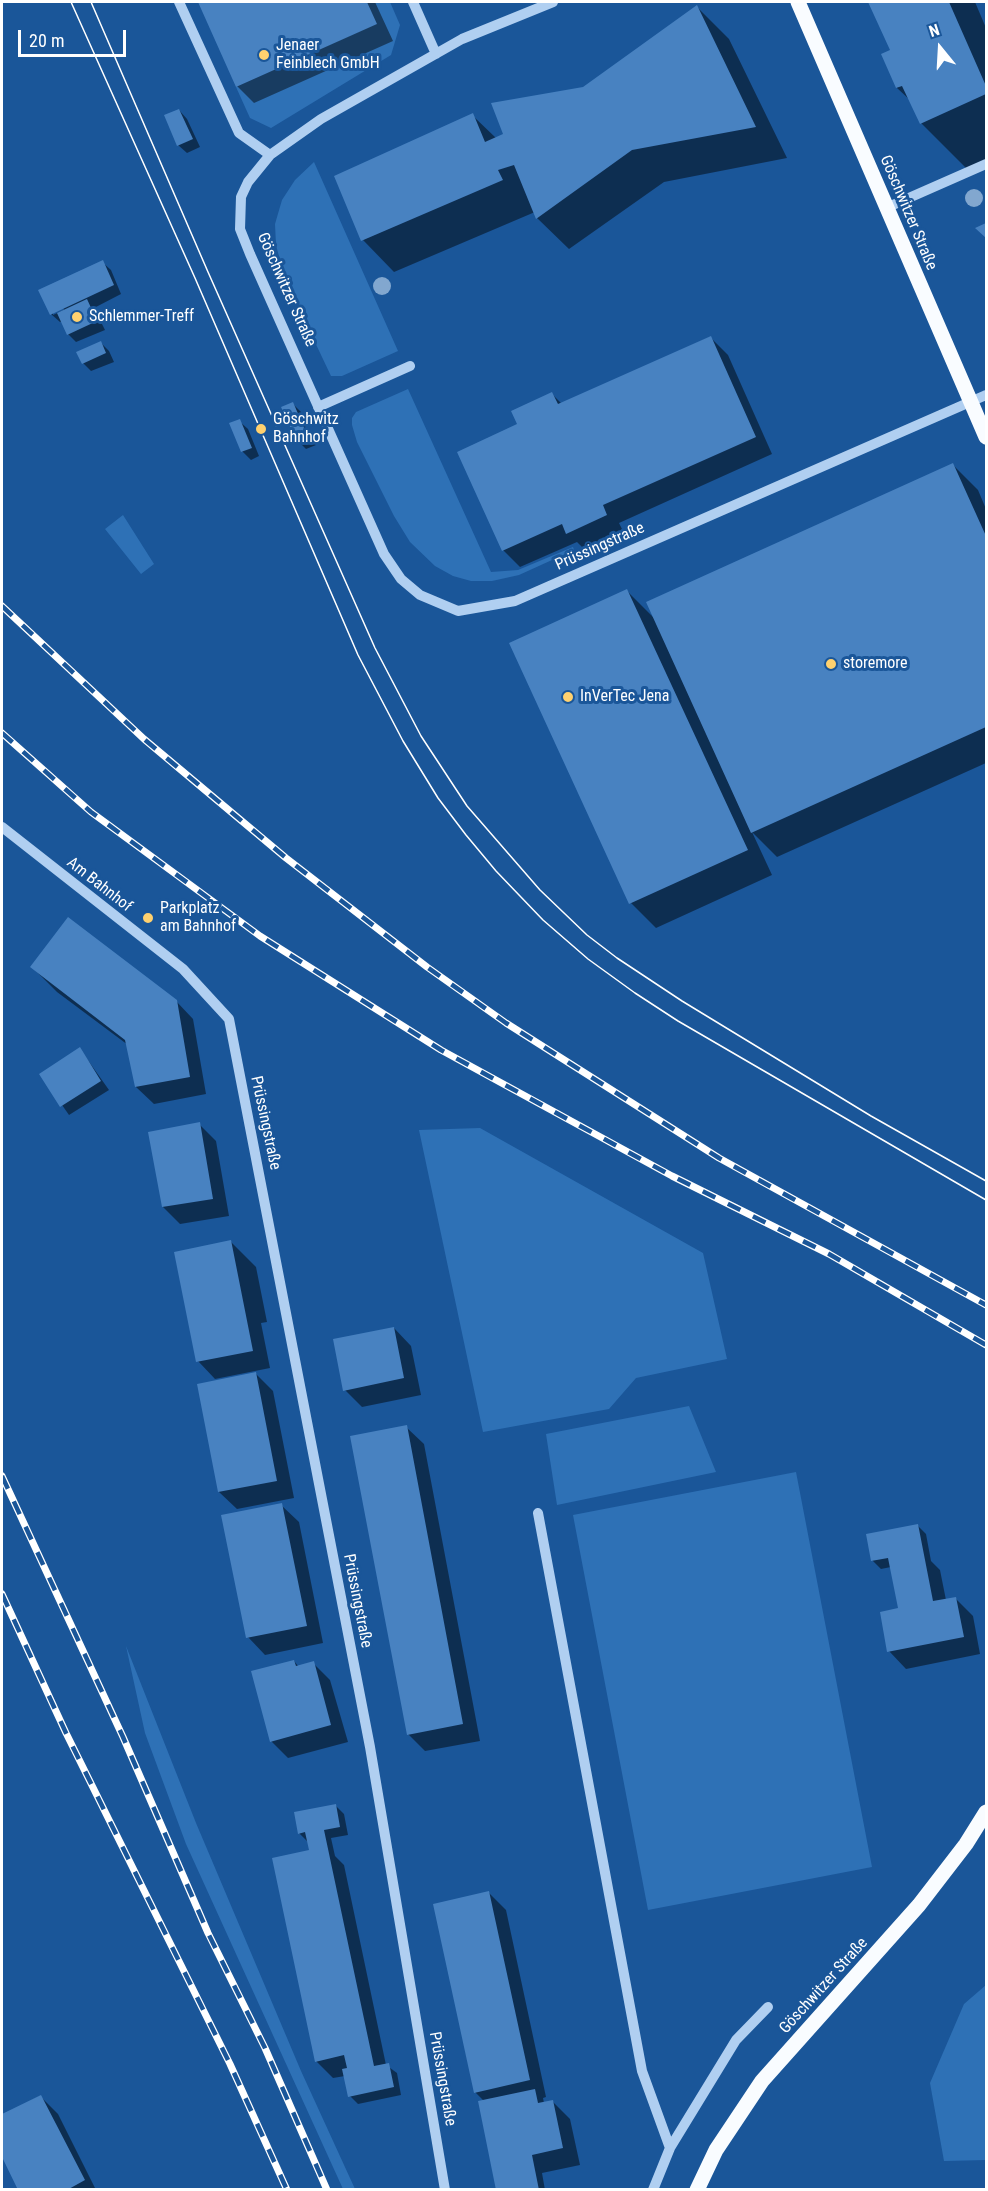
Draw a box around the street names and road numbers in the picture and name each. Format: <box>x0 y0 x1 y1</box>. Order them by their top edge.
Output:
street label: Göschwitzer Straße <box>875 153 941 273</box>
street label: Göschwitzer Straße <box>252 230 320 350</box>
street label: Prüssingstraße <box>552 519 648 575</box>
street label: Am Bahnhof <box>62 854 136 916</box>
street label: Prüssingstraße <box>246 1074 284 1172</box>
street label: Prüssingstraße <box>338 1552 376 1650</box>
street label: Göschwitzer Straße <box>776 1934 872 2038</box>
street label: Prüssingstraße <box>424 2030 460 2128</box>

